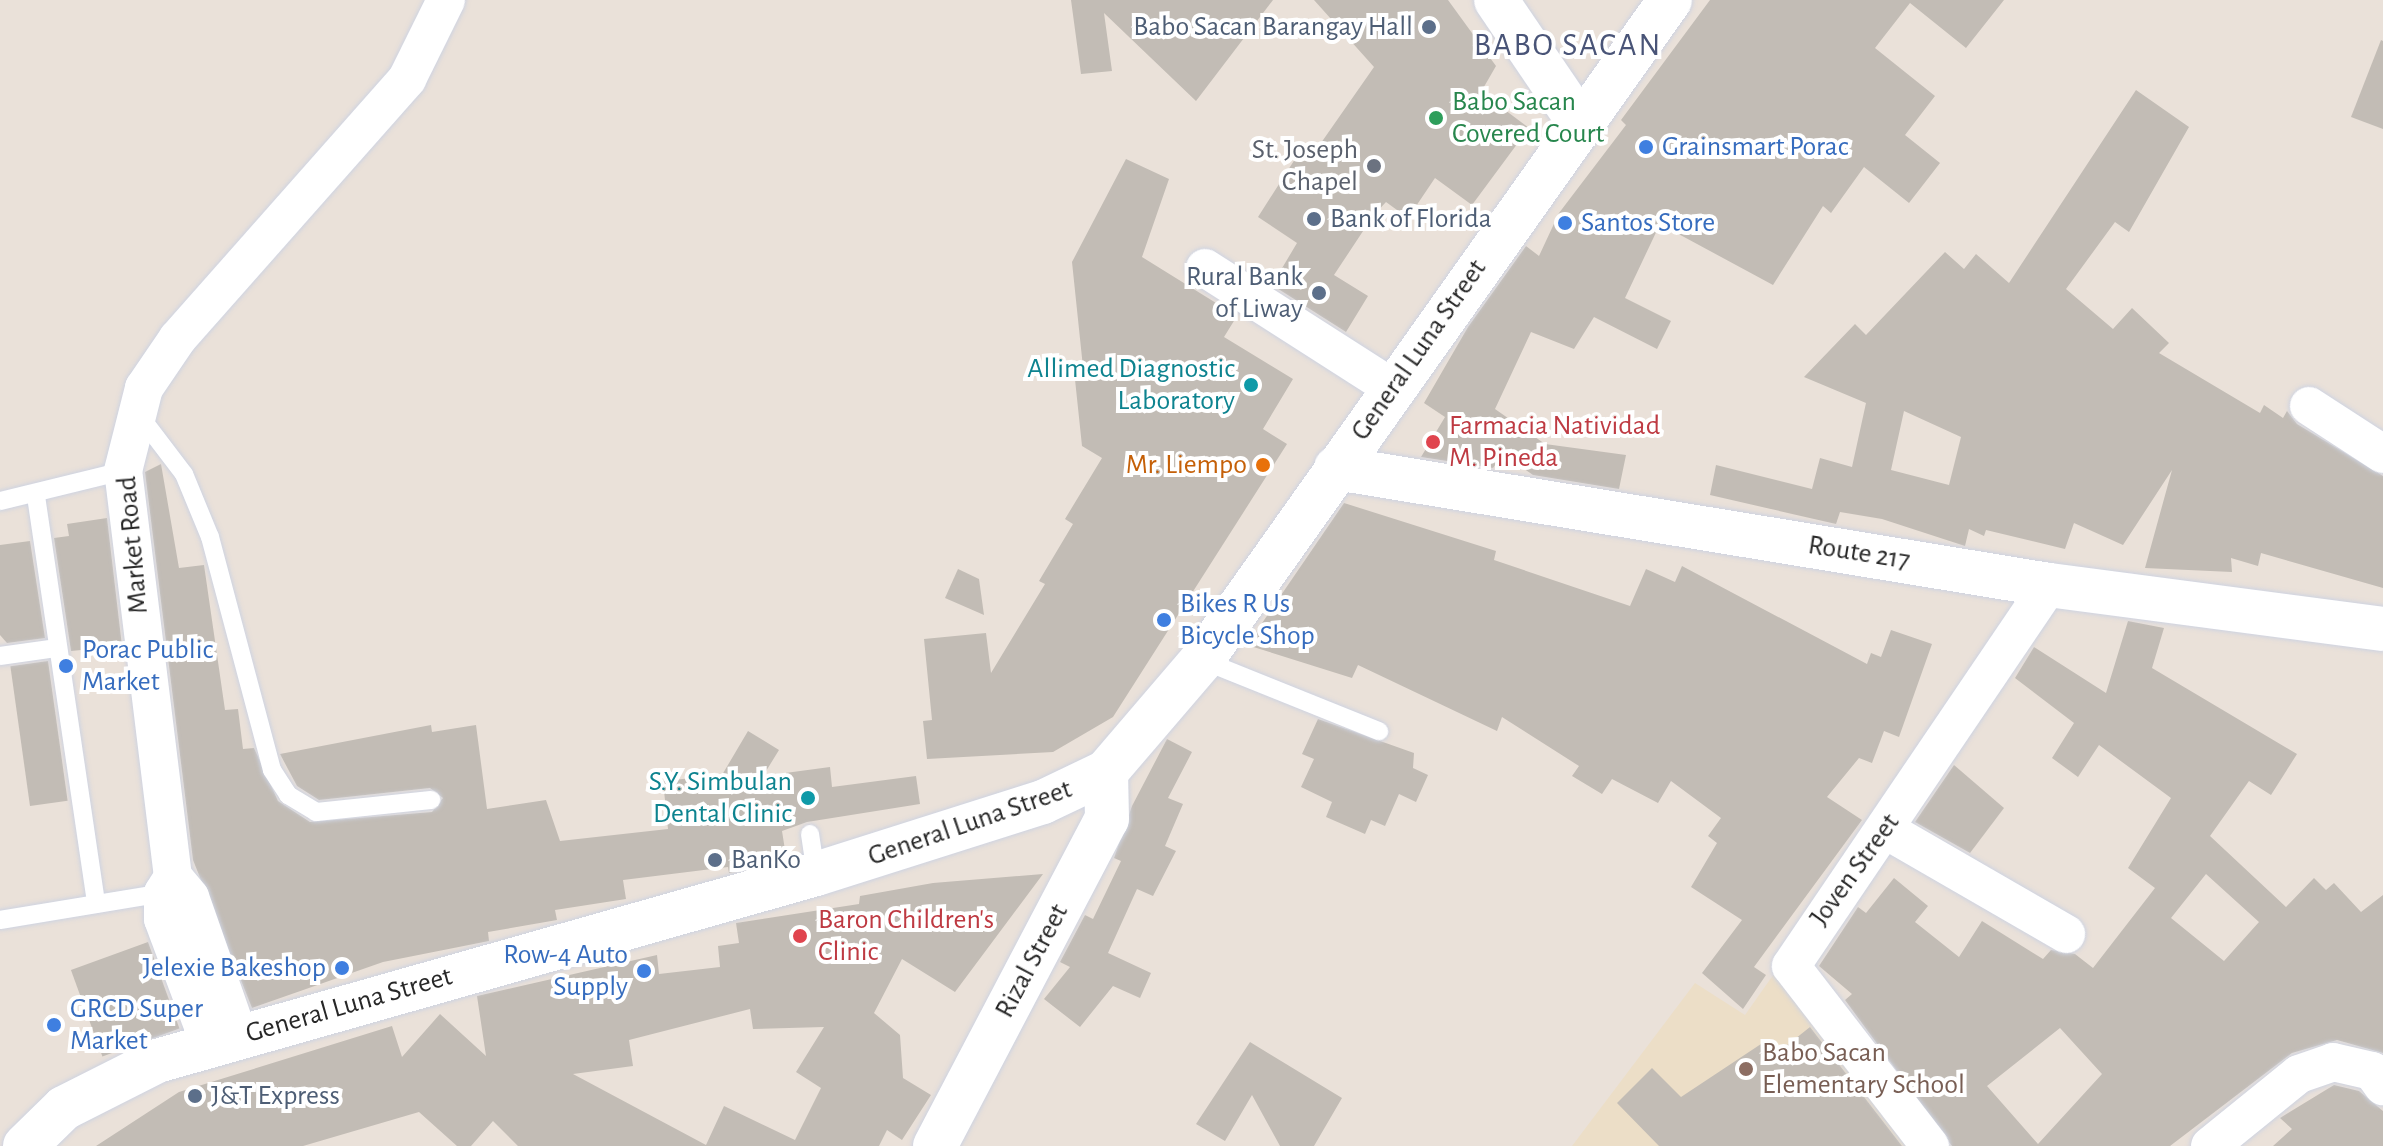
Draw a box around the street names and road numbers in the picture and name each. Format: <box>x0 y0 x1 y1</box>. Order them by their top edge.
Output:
street label: General Luna Street <box>1344 253 1494 447</box>
street label: Market Road <box>110 475 156 615</box>
street label: Route 217 <box>1806 528 1912 578</box>
street label: General Luna Street <box>864 772 1076 874</box>
street label: Joven Street <box>1803 807 1907 933</box>
street label: Rizal Street <box>988 898 1076 1024</box>
street label: General Luna Street <box>242 959 456 1051</box>

